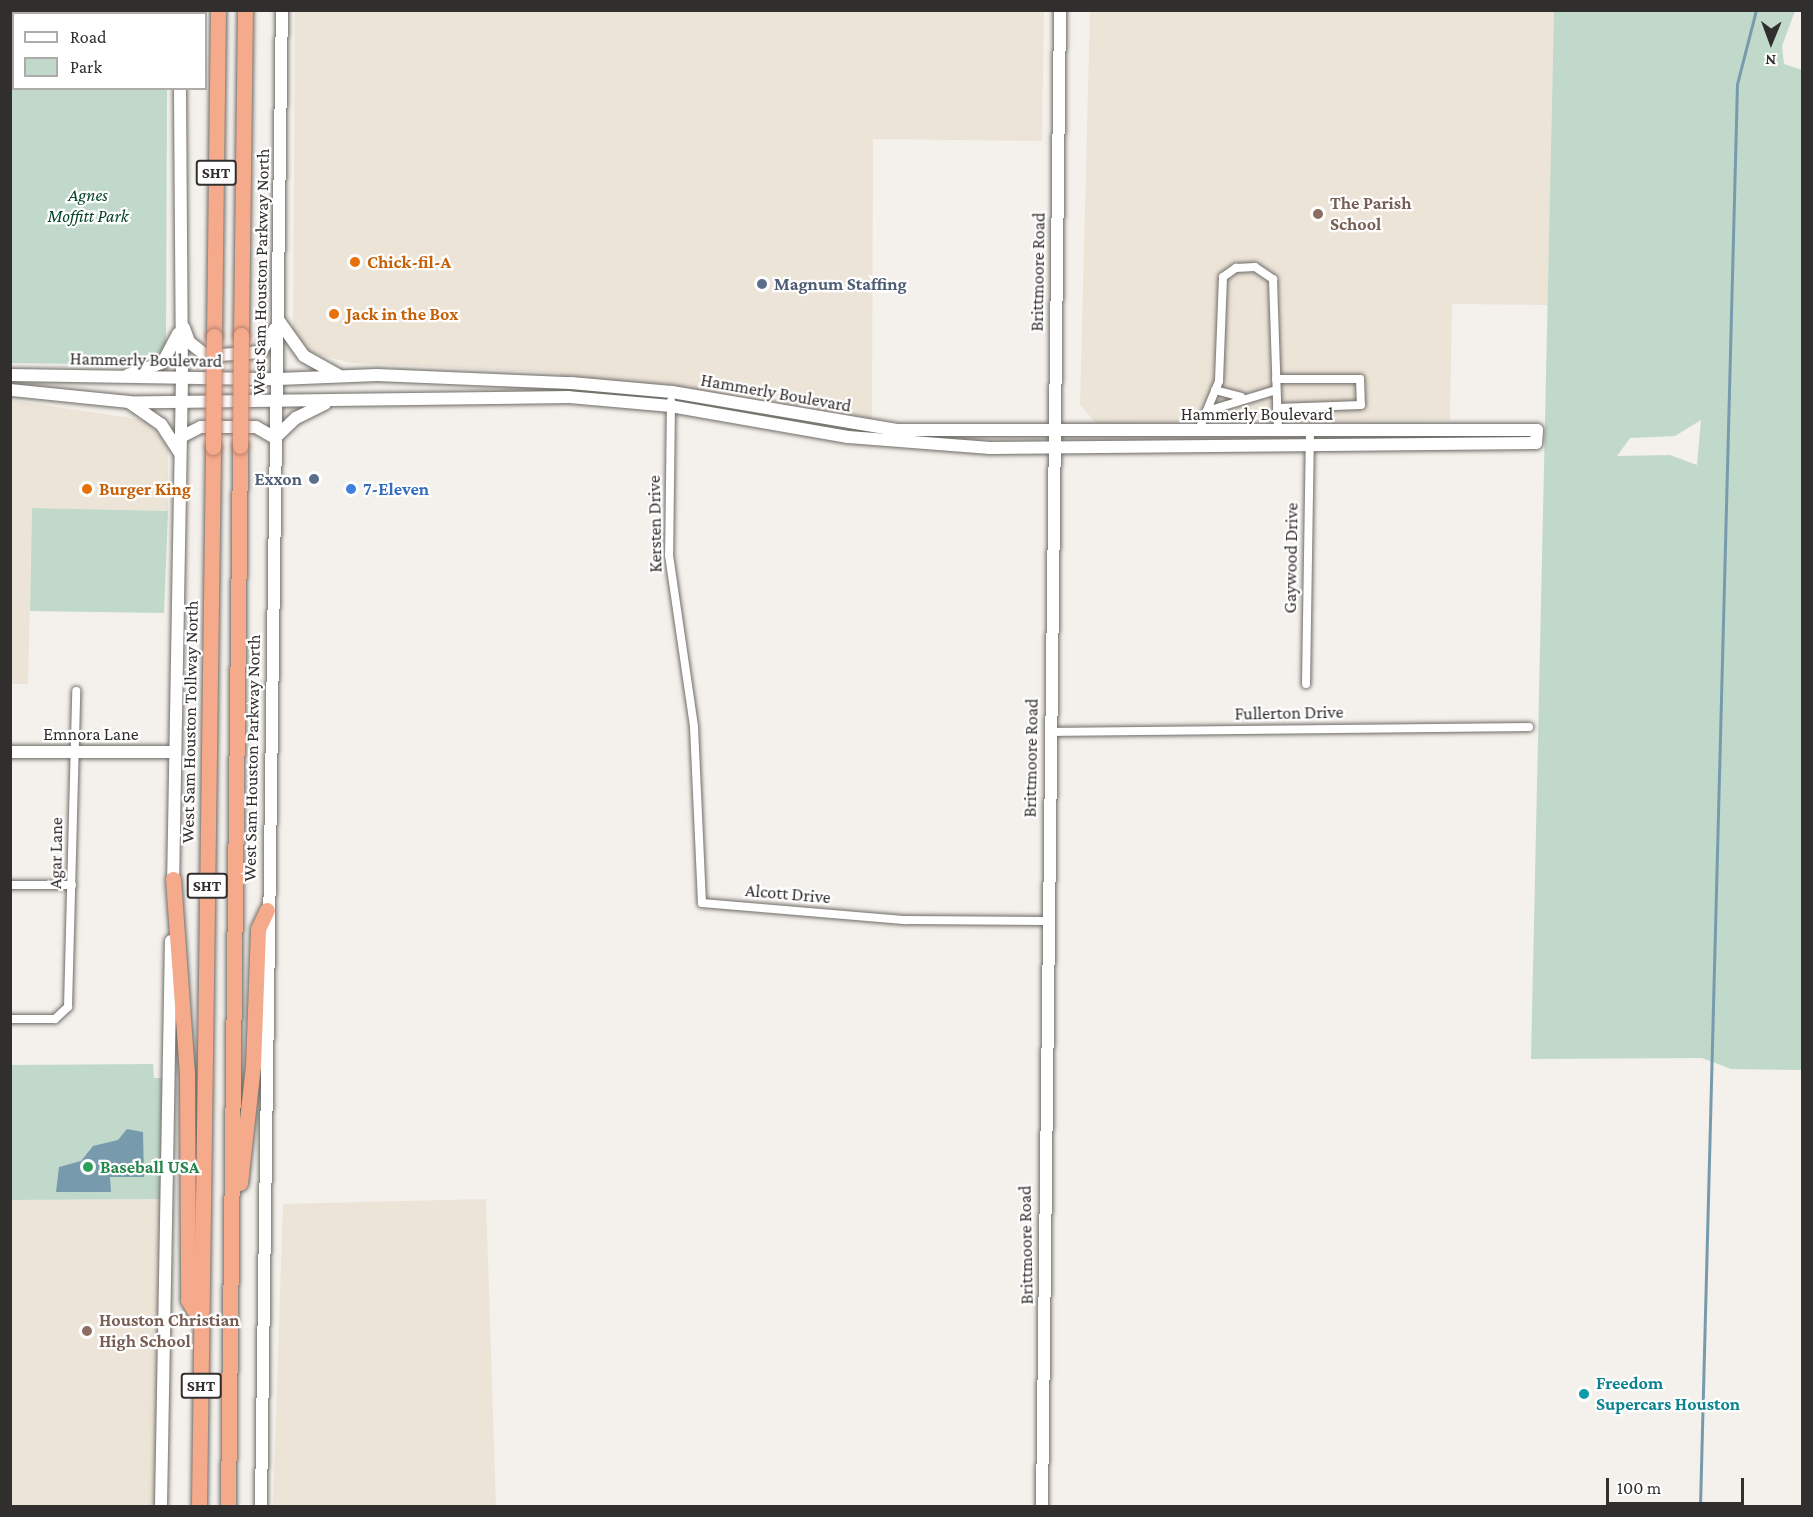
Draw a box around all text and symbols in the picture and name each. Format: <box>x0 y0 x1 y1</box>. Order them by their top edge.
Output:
legend <box>12 12 207 90</box>
north arrow <box>1741 12 1801 72</box>
text: Road <box>70 27 107 47</box>
text: N <box>1765 52 1776 69</box>
text: Park <box>70 57 102 77</box>
street label: West Sam Houston Parkway North <box>248 148 274 396</box>
road number: SHT <box>195 160 237 186</box>
park label: Agnes Moffitt Park <box>47 185 129 228</box>
place label: The Parish School <box>1330 193 1412 236</box>
marker: The Parish School <box>1311 207 1325 221</box>
street label: Brittmoore Road <box>1026 212 1050 332</box>
place label: Chick-fil-A <box>367 251 451 273</box>
marker: Chick-fil-A <box>348 255 362 269</box>
place label: Magnum Staffing <box>774 273 907 295</box>
marker: Magnum Staffing <box>755 277 769 291</box>
place label: Jack in the Box <box>346 303 458 325</box>
marker: Jack in the Box <box>327 307 341 321</box>
street label: Hammerly Boulevard <box>70 348 222 372</box>
street label: Hammerly Boulevard <box>699 369 853 417</box>
street label: Hammerly Boulevard <box>1181 403 1333 425</box>
place label: Exxon <box>255 468 302 490</box>
marker: Exxon <box>307 472 321 486</box>
street label: Kersten Drive <box>643 475 667 573</box>
place label: Burger King <box>99 478 191 500</box>
place label: 7-Eleven <box>363 478 429 500</box>
marker: Burger King <box>80 482 94 496</box>
marker: 7-Eleven <box>344 482 358 496</box>
street label: Gaywood Drive <box>1279 502 1303 614</box>
street label: West Sam Houston Tollway North <box>177 600 203 844</box>
street label: West Sam Houston Parkway North <box>239 634 265 882</box>
street label: Brittmoore Road <box>1019 698 1043 818</box>
street label: Fullerton Drive <box>1234 701 1344 725</box>
street label: Emnora Lane <box>43 723 139 745</box>
street label: Agar Lane <box>45 817 67 889</box>
road number: SHT <box>186 873 228 899</box>
street label: Alcott Drive <box>744 880 832 908</box>
place label: Baseball USA <box>100 1156 199 1178</box>
marker: Baseball USA <box>81 1160 95 1174</box>
street label: Brittmoore Road <box>1014 1185 1038 1305</box>
place label: Houston Christian High School <box>99 1310 240 1352</box>
marker: Houston Christian High School <box>80 1324 94 1338</box>
road number: SHT <box>180 1373 222 1399</box>
place label: Freedom Supercars Houston <box>1596 1373 1740 1416</box>
marker: Freedom Supercars Houston <box>1577 1387 1591 1401</box>
scale bar <box>1609 1466 1747 1504</box>
text: 100 m <box>1617 1478 1661 1498</box>

